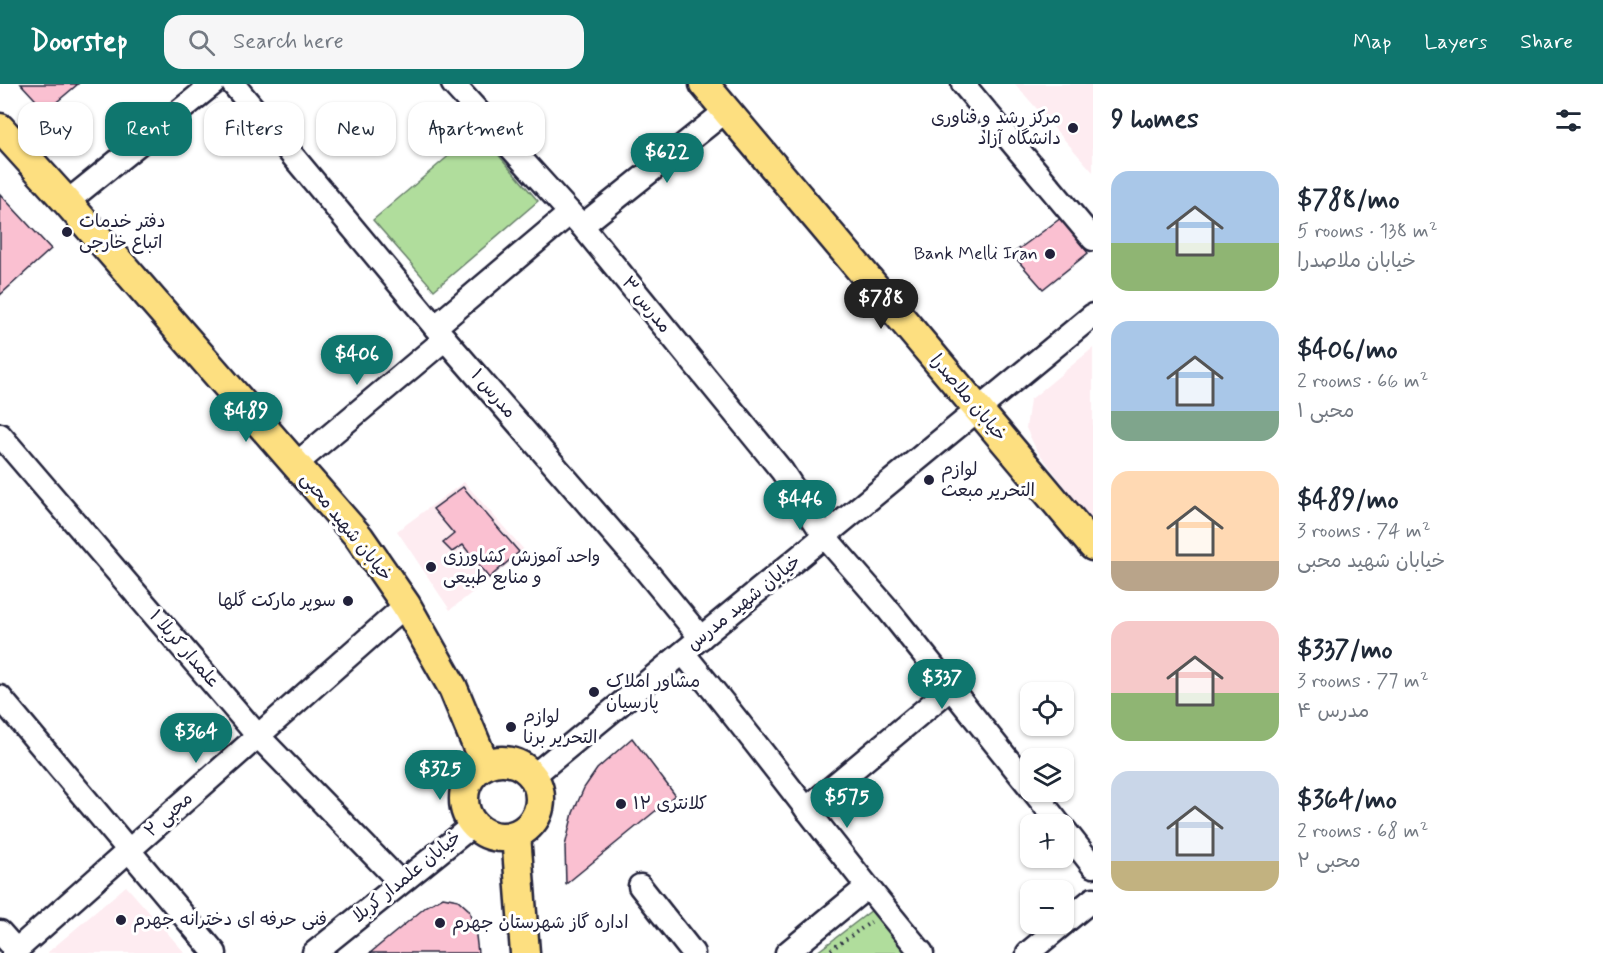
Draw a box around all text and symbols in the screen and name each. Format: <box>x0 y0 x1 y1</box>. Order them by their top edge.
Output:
search box <box>164 15 584 69</box>
text: Doorstep <box>30 24 128 61</box>
icon: search <box>185 26 218 59</box>
text: Search here <box>233 28 344 56</box>
text: Map <box>1353 28 1391 56</box>
text: Layers <box>1424 28 1487 56</box>
text: Share <box>1520 28 1573 56</box>
chip: Buy <box>18 102 93 156</box>
chip: Rent <box>105 102 192 156</box>
chip: Filters <box>204 102 304 156</box>
chip: New <box>316 102 396 156</box>
chip: Apartment <box>408 102 545 156</box>
text: 9 homes <box>1111 103 1199 137</box>
icon: filters <box>1552 104 1585 137</box>
place label: مرکز رشد و فناوری دانشگاه آزاد <box>931 106 1061 151</box>
marker: مرکز رشد و فناوری دانشگاه آزاد <box>1066 121 1080 135</box>
pin: $622 <box>631 133 703 184</box>
text: $622 <box>645 139 689 166</box>
text: $788/mo <box>1297 184 1400 218</box>
icon: home <box>1159 195 1231 267</box>
place label: دفتر خدمات اتباع خارجی <box>79 210 165 255</box>
text: 5 rooms · 138 m² <box>1297 218 1438 245</box>
marker: دفتر خدمات اتباع خارجی <box>60 225 74 239</box>
place label: Bank Melli Iran <box>914 242 1038 266</box>
marker: Bank Melli Iran <box>1043 247 1057 261</box>
text: خیابان ملاصدرا <box>1297 248 1416 275</box>
street label: مدرس ۳ <box>616 272 676 338</box>
pin: $788 <box>845 279 917 330</box>
text: $788 <box>858 285 904 312</box>
text: $406/mo <box>1297 334 1398 368</box>
pin: $406 <box>321 335 393 386</box>
text: $406 <box>335 341 379 368</box>
icon: home <box>1159 345 1231 417</box>
street label: خیابان ملاصدرا <box>924 349 1012 447</box>
street label: مدرس ۱ <box>465 364 521 424</box>
text: 2 rooms · 66 m² <box>1297 368 1428 395</box>
pin: $489 <box>210 392 282 443</box>
text: $489 <box>224 398 268 425</box>
text: محبی ۱ <box>1297 398 1354 425</box>
place label: لوازم التحریر مبعث <box>941 458 1035 503</box>
street label: خیابان شهید محبی <box>295 468 397 586</box>
marker: لوازم التحریر مبعث <box>922 473 936 487</box>
pin: $446 <box>764 480 836 531</box>
text: $489/mo <box>1297 484 1399 518</box>
text: $446 <box>778 486 822 513</box>
icon: home <box>1159 495 1231 567</box>
text: 3 rooms · 74 m² <box>1297 518 1431 545</box>
place label: واحد آموزش کشاورزی و منابع طبیعی <box>443 545 600 590</box>
text: خیابان شهید محبی <box>1297 548 1445 575</box>
street label: خیابان شهید مدرس <box>682 550 806 656</box>
marker: واحد آموزش کشاورزی و منابع طبیعی <box>424 560 438 574</box>
place label: سوپر مارکت گلها <box>218 589 336 613</box>
marker: سوپر مارکت گلها <box>341 594 355 608</box>
street label: علمدار کربلا ۱ <box>144 605 224 693</box>
text: $337/mo <box>1297 634 1393 668</box>
icon: home <box>1159 645 1231 717</box>
pin: $337 <box>906 659 978 710</box>
text: $337 <box>922 665 962 692</box>
text: 3 rooms · 77 m² <box>1297 668 1429 695</box>
place label: مشاور املاک پارسیان <box>606 670 700 715</box>
map controls <box>1020 682 1074 934</box>
button: locate <box>1020 682 1074 736</box>
marker: مشاور املاک پارسیان <box>587 685 601 699</box>
text: مدرس ۴ <box>1297 698 1369 725</box>
place label: لوازم التحریر برنا <box>523 705 597 750</box>
pin: $364 <box>160 713 232 764</box>
text: $364 <box>174 719 218 746</box>
marker: لوازم التحریر برنا <box>504 720 518 734</box>
button: layers <box>1020 748 1074 802</box>
pin: $325 <box>404 750 476 801</box>
text: $325 <box>419 756 461 783</box>
pin: $575 <box>811 778 883 829</box>
text: $575 <box>825 784 869 811</box>
text: $364/mo <box>1297 784 1397 818</box>
street label: محبی ۲ <box>140 787 198 843</box>
place label: کلانتری ۱۲ <box>633 792 707 816</box>
icon: home <box>1159 795 1231 867</box>
marker: کلانتری ۱۲ <box>614 797 628 811</box>
button: + <box>1020 814 1074 868</box>
text: 2 rooms · 68 m² <box>1297 818 1428 845</box>
street label: خیابان علمدار کربلا <box>348 826 466 928</box>
text: محبی ۲ <box>1297 848 1361 875</box>
button: − <box>1020 880 1074 934</box>
place label: فنی حرفه ای دخترانه جهرم <box>133 908 327 933</box>
place label: اداره گاز شهرستان جهرم <box>452 911 628 936</box>
marker: فنی حرفه ای دخترانه جهرم <box>114 913 128 927</box>
marker: اداره گاز شهرستان جهرم <box>433 916 447 930</box>

